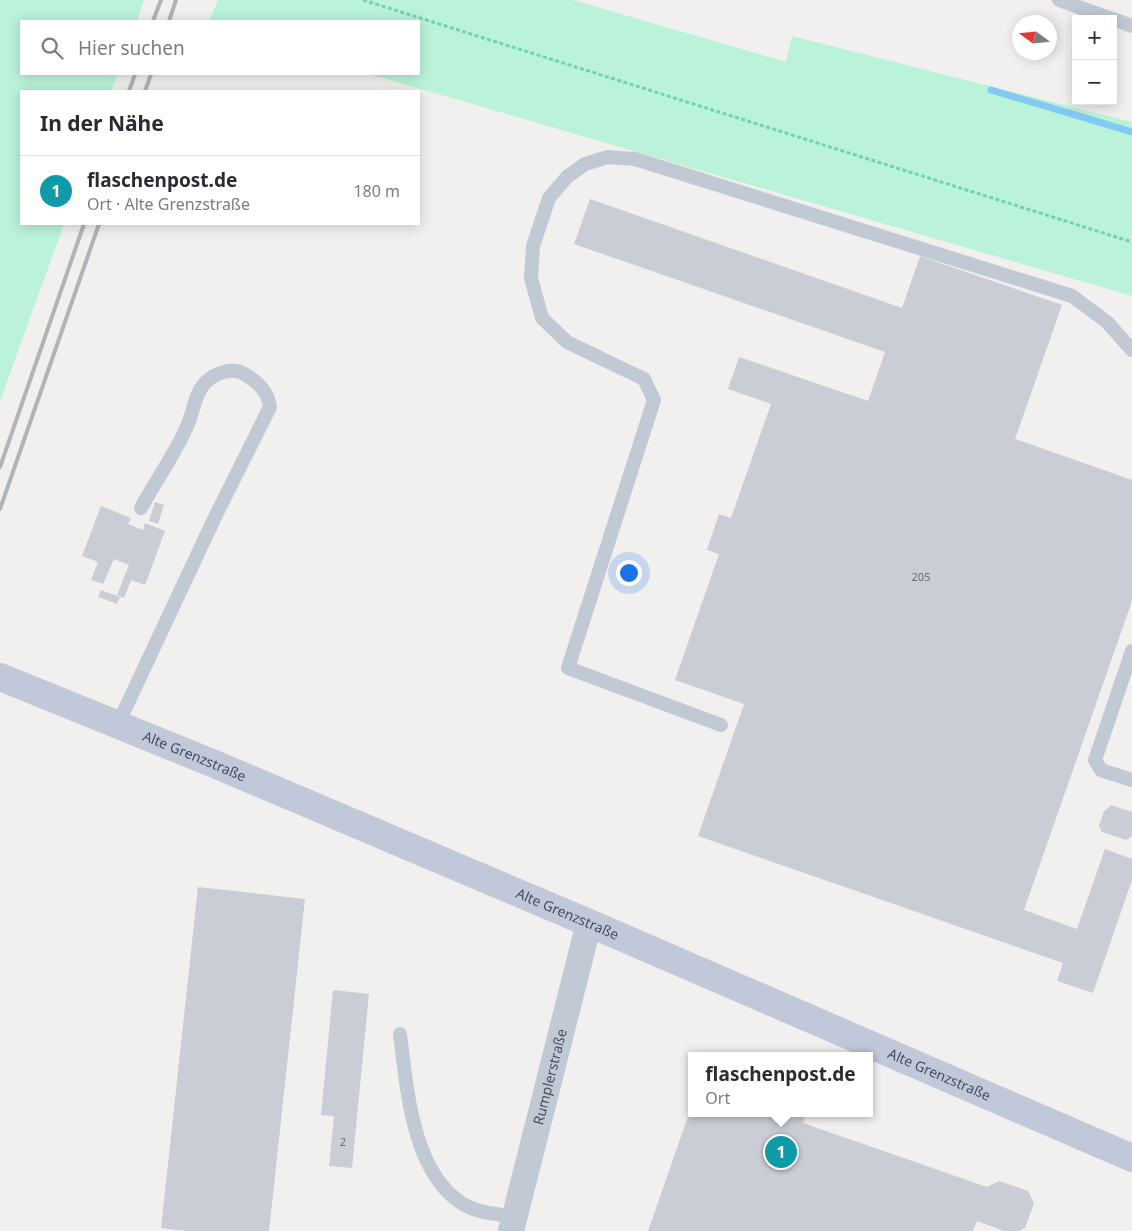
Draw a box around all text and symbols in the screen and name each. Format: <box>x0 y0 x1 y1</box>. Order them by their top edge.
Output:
north arrow <box>1012 15 1057 60</box>
map controls <box>1072 15 1117 105</box>
button: + <box>1072 15 1117 60</box>
search box <box>20 20 420 75</box>
icon: search <box>38 34 66 62</box>
text: Hier suchen <box>78 35 185 61</box>
button: − <box>1072 60 1117 105</box>
text: In der Nähe <box>40 109 164 137</box>
text: flaschenpost.de <box>87 167 237 193</box>
text: 1 <box>51 180 61 202</box>
text: 180 m <box>353 180 400 202</box>
text: Ort · Alte Grenzstraße <box>87 193 250 215</box>
your location <box>616 560 642 586</box>
house number: 205 <box>912 569 930 584</box>
street label: Alte Grenzstraße <box>140 726 249 785</box>
street label: Alte Grenzstraße <box>513 883 622 944</box>
street label: Rumplerstraße <box>528 1027 571 1127</box>
street label: Alte Grenzstraße <box>885 1044 994 1105</box>
popup <box>688 1052 873 1117</box>
text: flaschenpost.de <box>705 1061 856 1087</box>
text: Ort <box>705 1087 730 1109</box>
pin: 1 <box>765 1133 797 1171</box>
house number: 2 <box>340 1134 346 1149</box>

